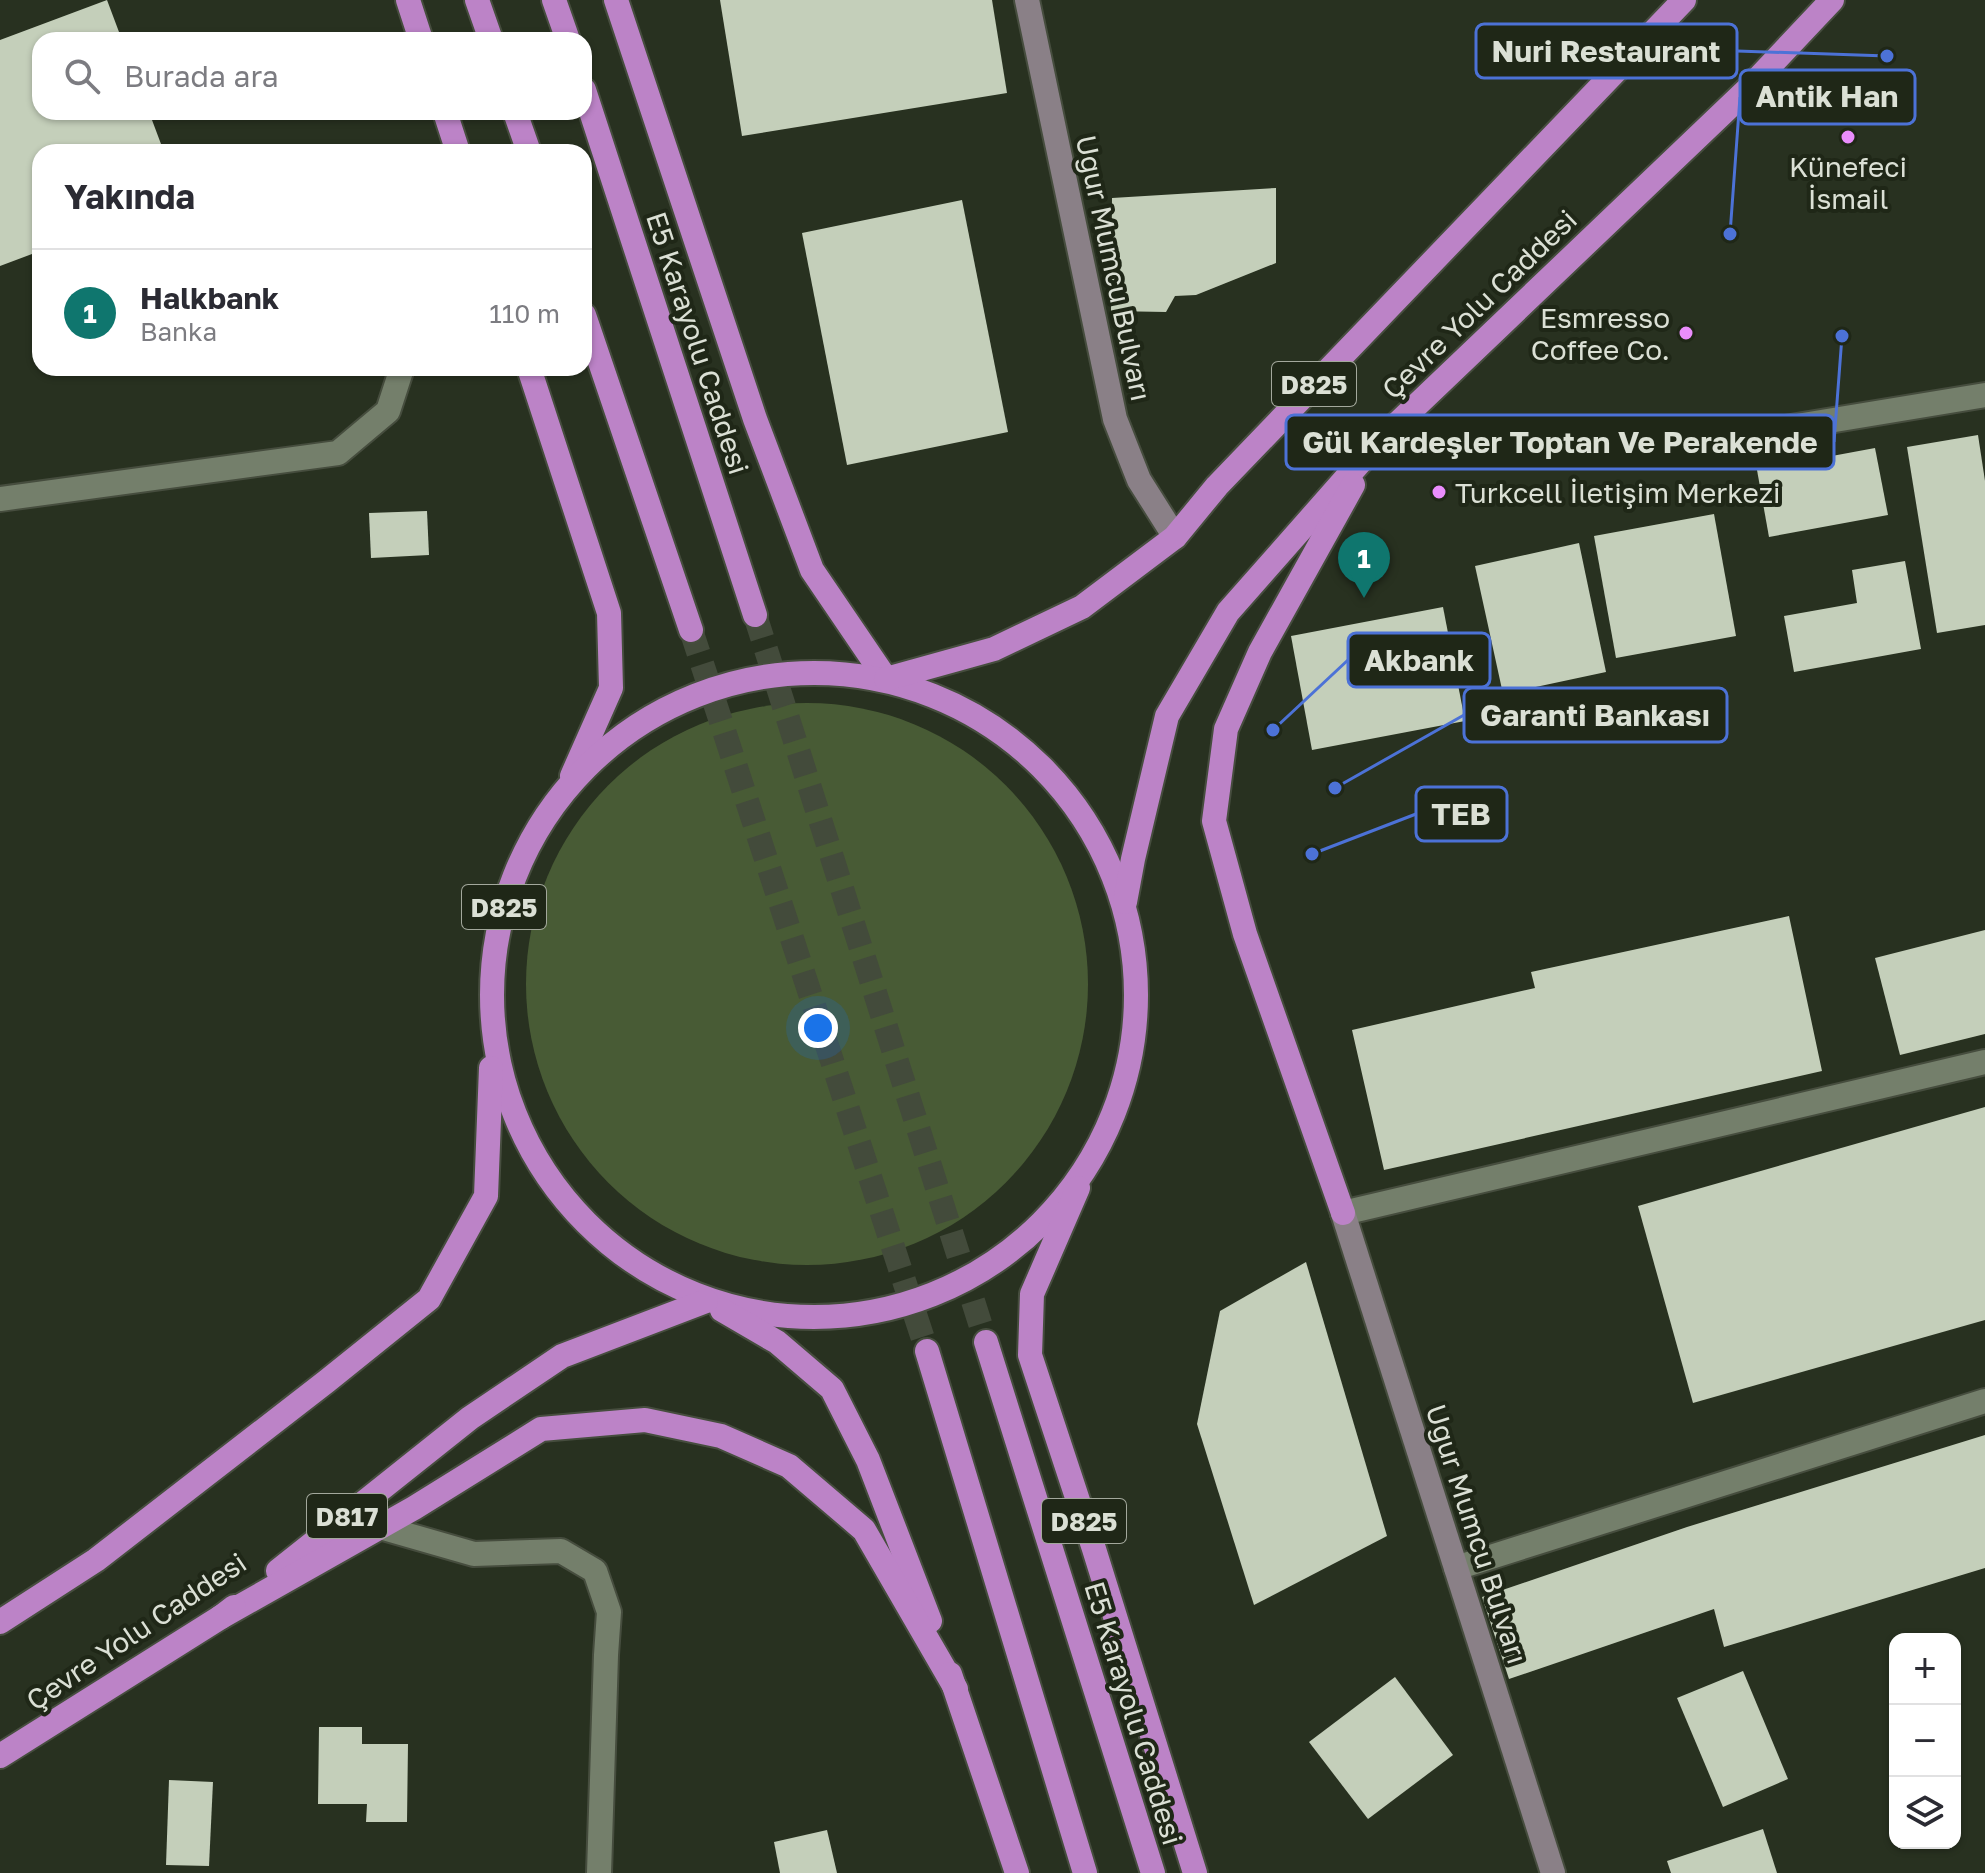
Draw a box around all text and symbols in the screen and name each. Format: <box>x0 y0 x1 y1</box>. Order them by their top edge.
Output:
callout: Nuri Restaurant <box>1476 24 1737 78</box>
search box <box>32 32 592 120</box>
text: Nuri Restaurant <box>1492 33 1720 69</box>
icon: search <box>60 54 104 98</box>
text: Burada ara <box>124 58 279 94</box>
callout: Antik Han <box>1740 70 1915 124</box>
text: Antik Han <box>1756 78 1898 114</box>
marker: Künefeci İsmail <box>1839 128 1857 146</box>
street label: Uğur Mumcu Bulvarı <box>1070 132 1158 404</box>
place label: Künefeci İsmail <box>1789 150 1907 215</box>
text: Yakında <box>64 176 195 216</box>
street label: Çevre Yolu Caddesi <box>1375 203 1583 405</box>
street label: E5 Karayolu Caddesi <box>640 208 756 478</box>
text: Halkbank <box>140 280 279 316</box>
text: 1 <box>83 298 97 329</box>
text: 110 m <box>489 298 560 329</box>
place label: Esmresso Coffee Co. <box>1531 301 1670 366</box>
text: Banka <box>140 316 217 347</box>
marker: Esmresso Coffee Co. <box>1677 324 1695 342</box>
road number: D825 <box>1272 362 1356 406</box>
callout: Gül Kardeşler Toptan Ve Perakende <box>1286 415 1834 469</box>
text: Gül Kardeşler Toptan Ve Perakende <box>1302 424 1818 460</box>
place label: Turkcell İletişim Merkezi <box>1455 476 1780 509</box>
marker: Turkcell İletişim Merkezi <box>1430 483 1448 501</box>
pin: 1 <box>1338 532 1390 598</box>
callout: Akbank <box>1348 633 1490 687</box>
text: Akbank <box>1364 642 1475 678</box>
callout: Garanti Bankası <box>1464 688 1727 742</box>
text: Garanti Bankası <box>1480 697 1710 733</box>
callout: TEB <box>1416 787 1507 841</box>
text: TEB <box>1431 796 1491 832</box>
road number: D825 <box>462 885 546 929</box>
your location <box>798 1008 838 1048</box>
street label: Uğur Mumcu Bulvarı <box>1419 1400 1535 1668</box>
road number: D817 <box>307 1494 387 1538</box>
road number: D825 <box>1042 1499 1126 1543</box>
street label: Çevre Yolu Caddesi <box>20 1545 252 1717</box>
street label: E5 Karayolu Caddesi <box>1078 1577 1190 1849</box>
map controls <box>1889 1633 1961 1849</box>
button: + <box>1889 1633 1961 1705</box>
button: − <box>1889 1705 1961 1777</box>
button: layers <box>1889 1777 1961 1849</box>

